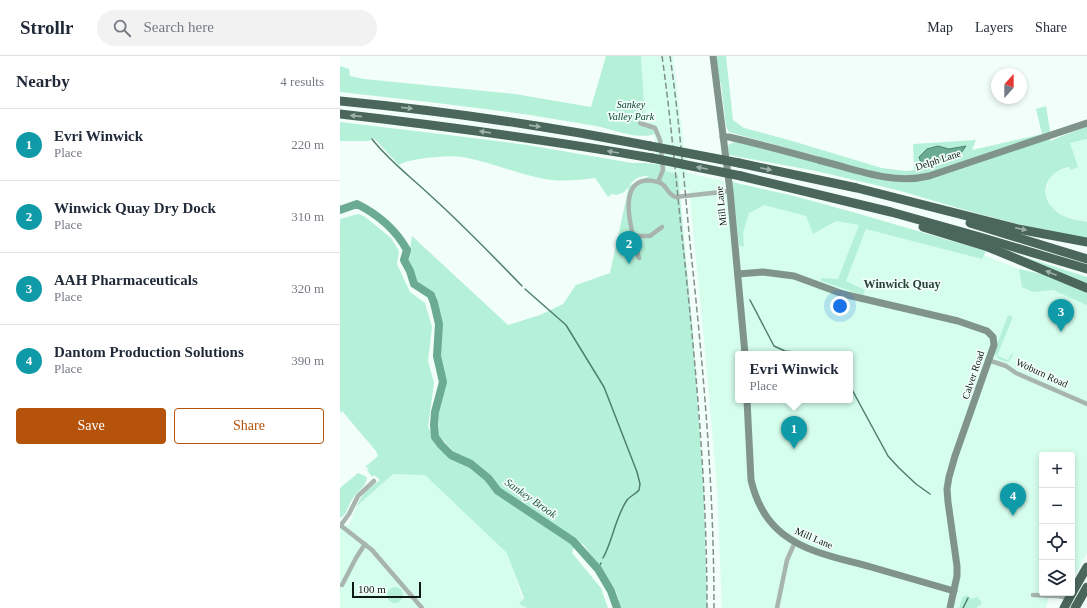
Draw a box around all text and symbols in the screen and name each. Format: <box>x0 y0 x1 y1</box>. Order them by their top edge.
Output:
search box <box>97 10 377 46</box>
text: Strollr <box>20 17 73 38</box>
icon: search <box>111 17 133 39</box>
text: Search here <box>143 19 214 35</box>
text: Map <box>927 20 953 35</box>
text: Layers <box>975 20 1013 35</box>
text: Share <box>1035 20 1067 35</box>
north arrow <box>991 68 1027 104</box>
text: Nearby <box>16 72 70 91</box>
text: 4 results <box>280 74 324 89</box>
park label: Sankey Valley Park <box>608 99 655 122</box>
one-way arrow <box>401 105 413 112</box>
one-way arrow <box>350 113 362 119</box>
one-way arrow <box>529 123 542 129</box>
text: Evri Winwick <box>54 128 143 144</box>
one-way arrow <box>479 129 491 135</box>
text: 1 <box>26 137 32 152</box>
text: 220 m <box>291 137 324 152</box>
text: Place <box>54 145 82 160</box>
street label: Delph Lane <box>914 147 963 172</box>
one-way arrow <box>607 148 619 154</box>
one-way arrow <box>696 165 709 171</box>
one-way arrow <box>760 167 772 173</box>
street label: Mill Lane <box>713 185 729 226</box>
text: Winwick Quay Dry Dock <box>54 200 216 216</box>
text: 2 <box>26 209 32 224</box>
text: 310 m <box>291 209 324 224</box>
text: Place <box>54 217 82 232</box>
one-way arrow <box>1015 227 1027 233</box>
pin: 2 <box>616 231 642 264</box>
one-way arrow <box>1045 270 1056 276</box>
text: AAH Pharmaceuticals <box>54 272 198 288</box>
district label: Winwick Quay <box>864 277 940 291</box>
text: 3 <box>26 281 32 296</box>
text: 320 m <box>291 281 324 296</box>
text: Place <box>54 289 82 304</box>
your location <box>830 296 850 316</box>
pin: 3 <box>1048 299 1074 332</box>
text: Dantom Production Solutions <box>54 344 244 360</box>
street label: Calver Road <box>960 349 986 401</box>
popup <box>735 351 853 403</box>
text: 4 <box>26 353 32 368</box>
text: 390 m <box>291 353 324 368</box>
street label: Woburn Road <box>1014 356 1070 390</box>
text: Place <box>54 361 82 376</box>
text: Evri Winwick <box>749 361 839 377</box>
text: Place <box>749 378 778 393</box>
button: Save <box>16 408 166 444</box>
button: Share <box>174 408 324 444</box>
pin: 1 <box>781 416 807 449</box>
map controls <box>1039 452 1075 596</box>
button: + <box>1039 452 1075 488</box>
water label: Sankey Brook <box>503 476 560 521</box>
pin: 4 <box>1000 483 1026 516</box>
button: − <box>1039 488 1075 524</box>
button: locate <box>1039 524 1075 560</box>
street label: Mill Lane <box>794 525 835 551</box>
button: layers <box>1039 560 1075 596</box>
scale bar <box>352 580 421 599</box>
text: 100 m <box>358 583 386 595</box>

